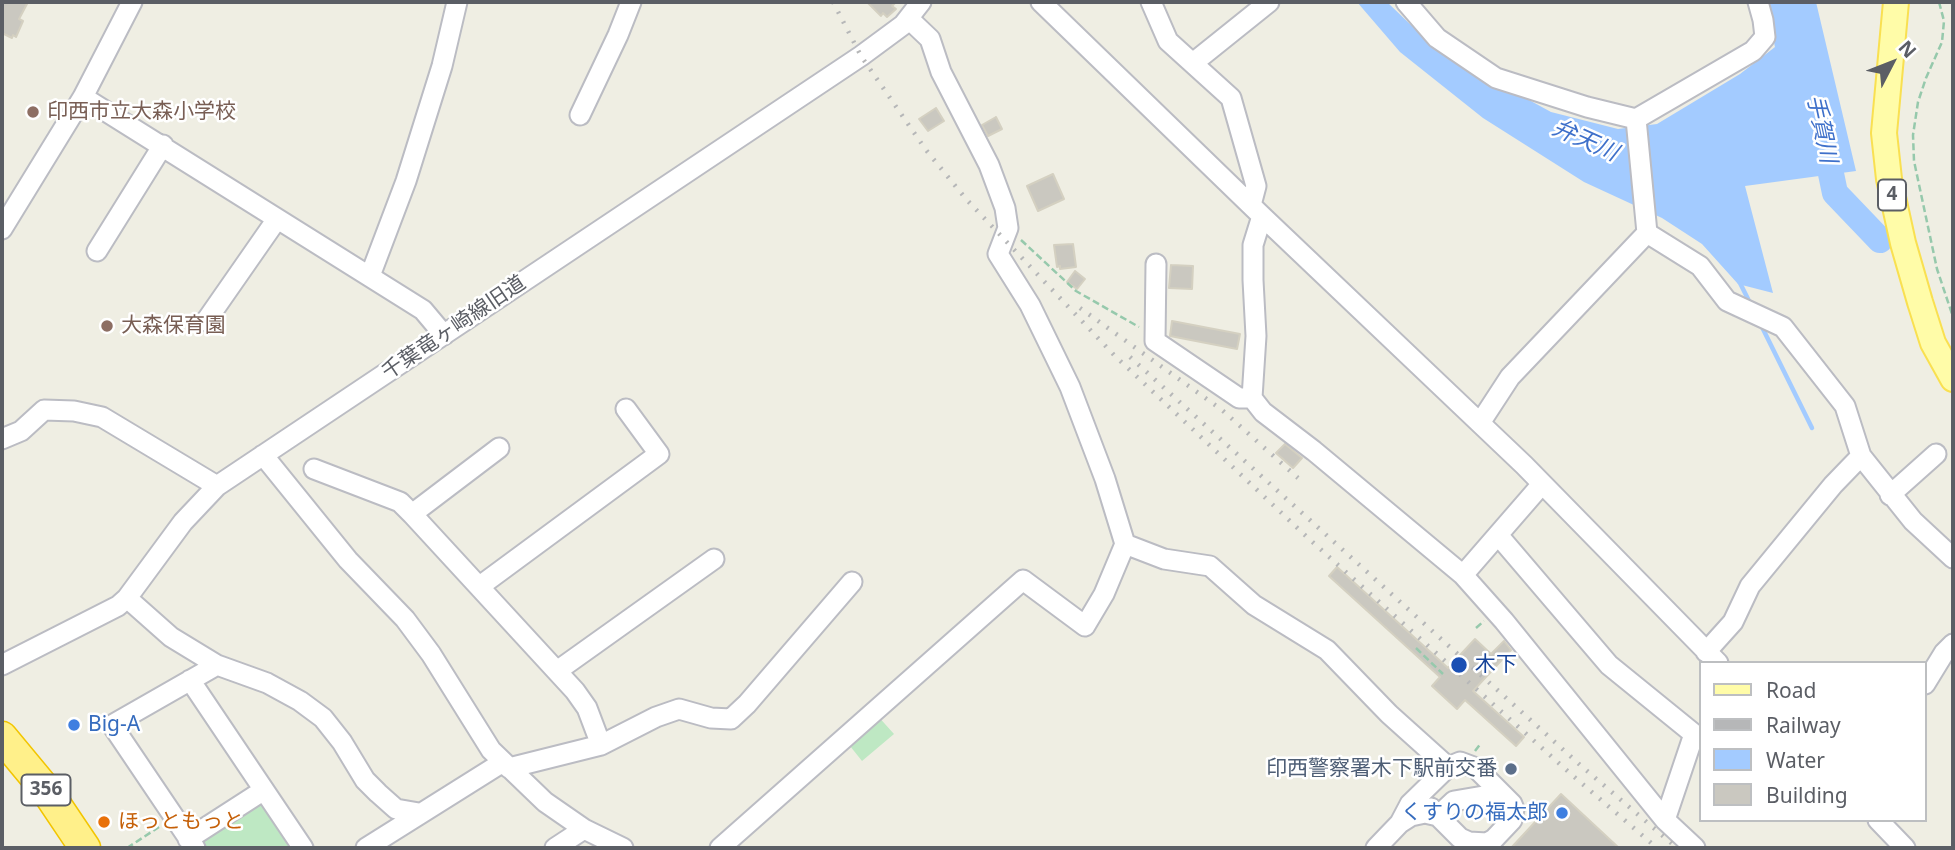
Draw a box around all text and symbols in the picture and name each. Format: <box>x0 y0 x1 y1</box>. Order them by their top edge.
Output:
north arrow <box>1857 28 1927 98</box>
text: N <box>1893 35 1922 63</box>
water label: 手賀川 <box>1800 92 1842 166</box>
place label: 印西市立大森小学校 <box>47 99 236 125</box>
marker: 印西市立大森小学校 <box>25 104 41 120</box>
water label: 弁天川 <box>1548 114 1622 168</box>
road number: 4 <box>1878 180 1906 210</box>
street label: 千葉竜ヶ崎線旧道 <box>377 271 531 385</box>
place label: 大森保育園 <box>121 313 226 339</box>
marker: 大森保育園 <box>99 318 115 334</box>
place label: 木下 <box>1475 652 1517 678</box>
marker: 木下 <box>1449 655 1469 675</box>
legend <box>1700 661 1927 822</box>
text: Road <box>1766 676 1816 704</box>
text: Railway <box>1766 711 1841 739</box>
place label: Big-A <box>88 712 140 738</box>
marker: Big-A <box>66 717 82 733</box>
text: Water <box>1766 746 1825 774</box>
place label: 印西警察署木下駅前交番 <box>1266 756 1497 782</box>
marker: 印西警察署木下駅前交番 <box>1503 761 1519 777</box>
road number: 356 <box>22 775 70 806</box>
text: Building <box>1766 781 1848 809</box>
place label: くすりの福太郎 <box>1401 800 1548 826</box>
marker: くすりの福太郎 <box>1554 805 1570 821</box>
place label: ほっともっと <box>118 809 244 835</box>
marker: ほっともっと <box>96 814 112 830</box>

